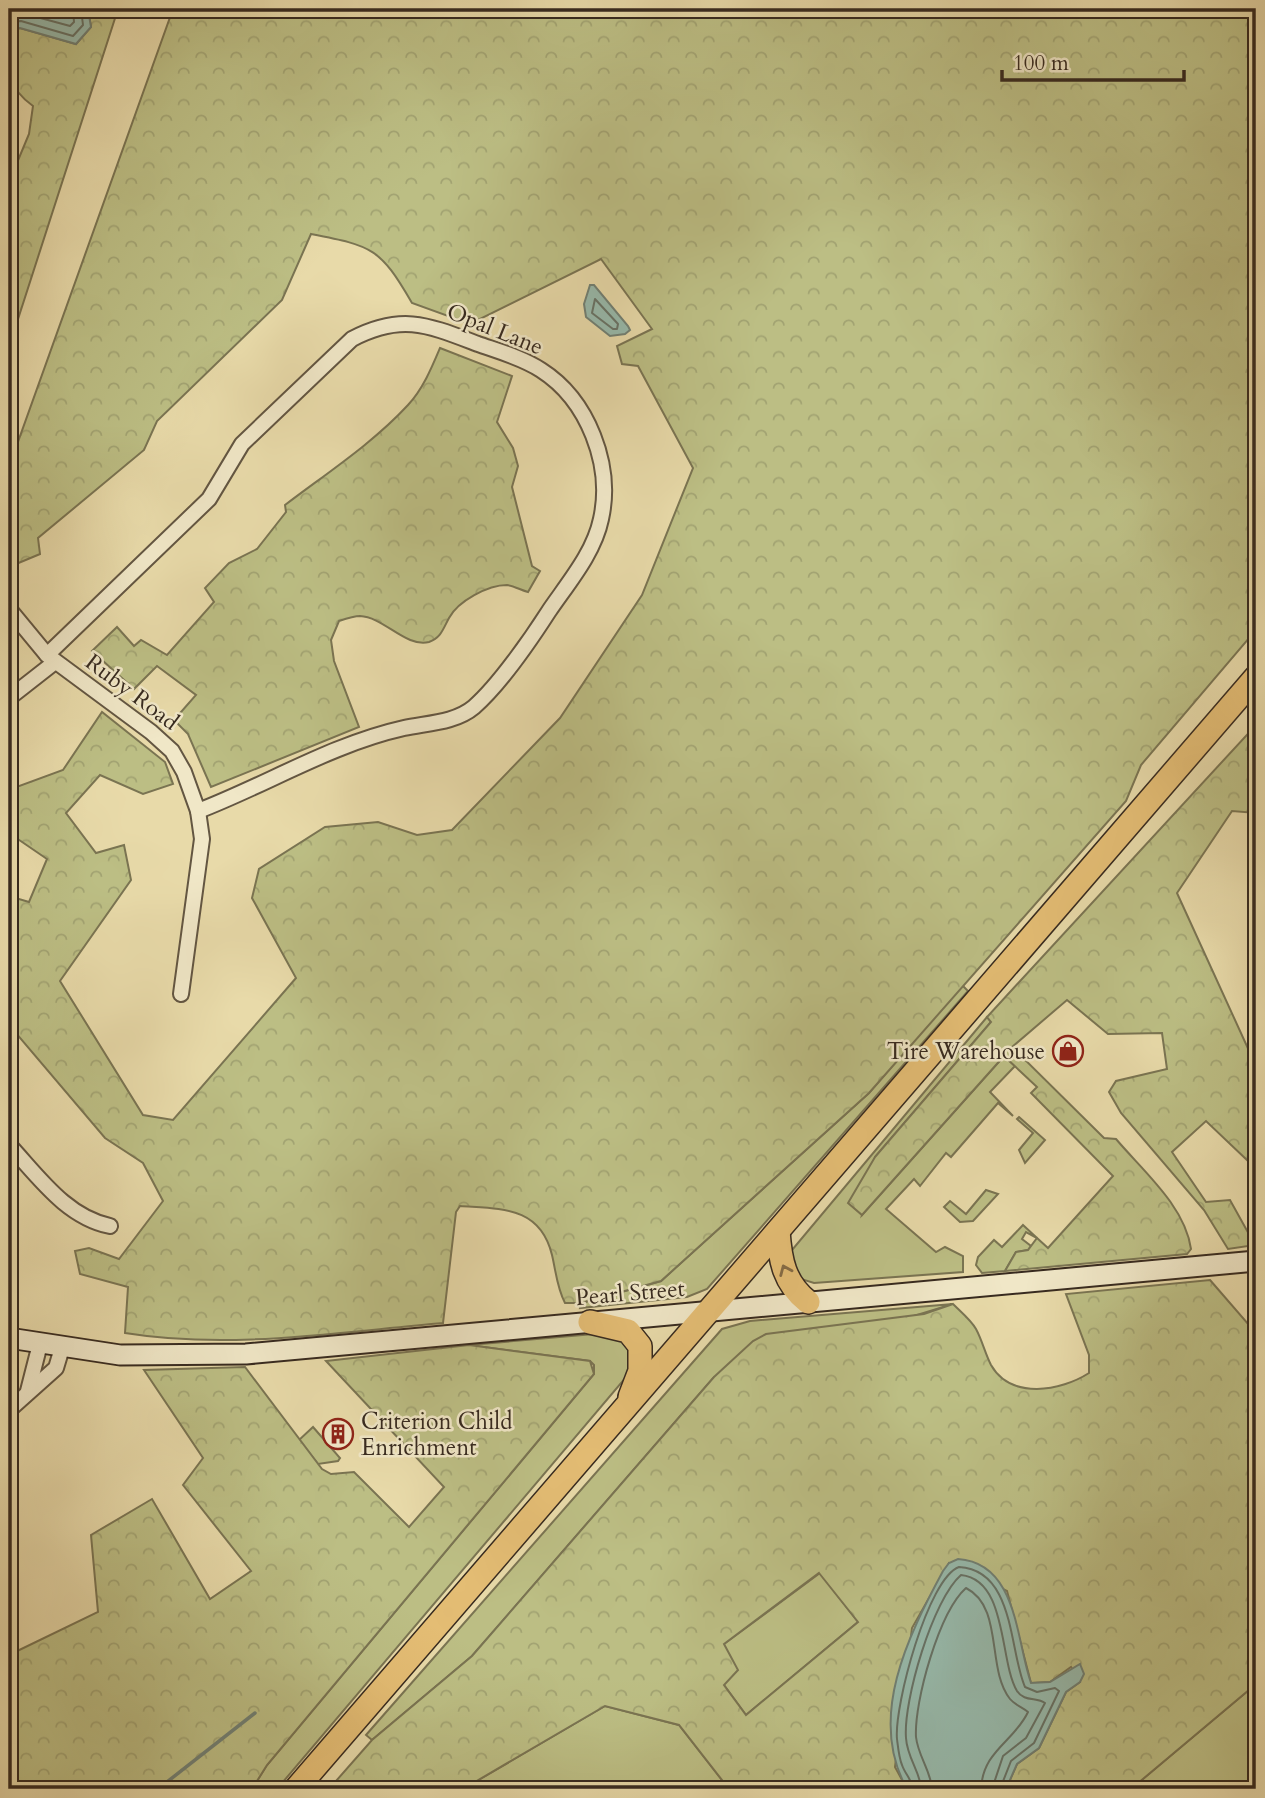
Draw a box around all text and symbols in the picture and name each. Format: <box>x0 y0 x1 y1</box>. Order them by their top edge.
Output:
scale bar <box>1002 38 1184 82</box>
text: 100 m <box>1013 49 1069 78</box>
street label: Opal Lane <box>442 296 548 362</box>
street label: Ruby Road <box>79 647 186 738</box>
shop icon: Tire Warehouse <box>1051 1034 1085 1068</box>
place label: Tire Warehouse <box>887 1036 1045 1067</box>
one-way arrow <box>779 1265 793 1277</box>
street label: Pearl Street <box>574 1273 686 1313</box>
place label: Criterion Child Enrichment <box>361 1406 513 1463</box>
building icon: Criterion Child Enrichment <box>321 1417 355 1451</box>

